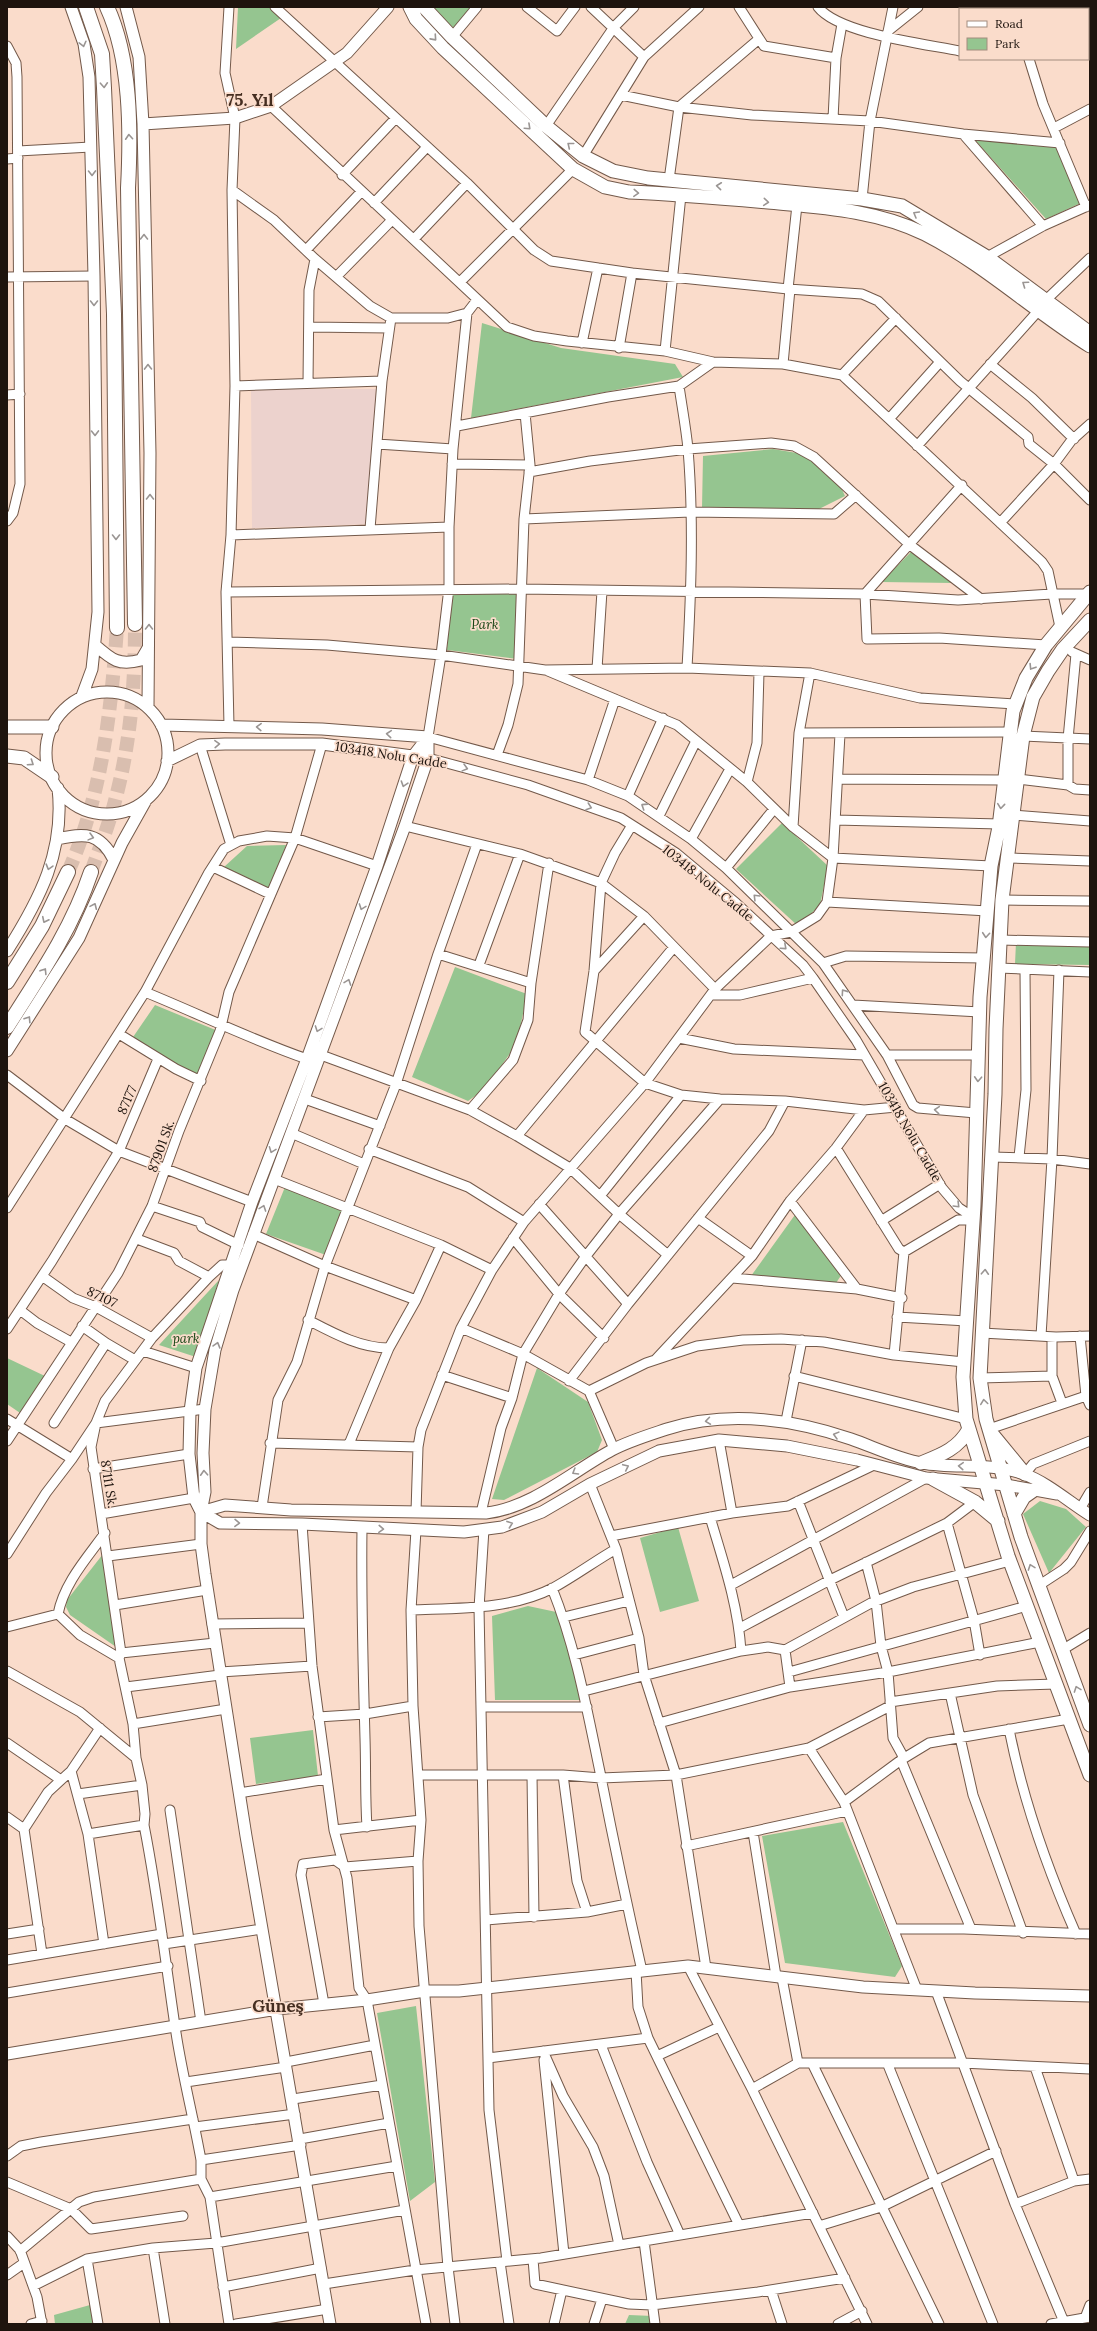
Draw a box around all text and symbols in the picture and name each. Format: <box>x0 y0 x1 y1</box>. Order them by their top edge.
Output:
legend <box>959 8 1089 60</box>
text: Road <box>995 16 1023 31</box>
one-way arrow <box>429 33 436 40</box>
text: Park <box>995 36 1021 51</box>
one-way arrow <box>79 40 87 47</box>
one-way arrow <box>99 82 108 88</box>
district label: 75. Yıl <box>226 89 274 111</box>
one-way arrow <box>523 122 531 130</box>
one-way arrow <box>125 134 134 140</box>
one-way arrow <box>567 143 574 150</box>
one-way arrow <box>88 170 96 176</box>
one-way arrow <box>716 181 722 190</box>
one-way arrow <box>633 188 639 197</box>
one-way arrow <box>763 197 769 206</box>
one-way arrow <box>913 211 920 218</box>
one-way arrow <box>140 234 149 240</box>
one-way arrow <box>1022 281 1029 289</box>
one-way arrow <box>90 300 98 306</box>
one-way arrow <box>143 364 152 370</box>
one-way arrow <box>91 430 99 436</box>
one-way arrow <box>146 494 154 500</box>
one-way arrow <box>112 534 120 540</box>
park label: Park <box>471 616 499 633</box>
one-way arrow <box>145 624 153 630</box>
one-way arrow <box>1029 663 1037 670</box>
one-way arrow <box>256 722 262 731</box>
one-way arrow <box>386 729 392 738</box>
street label: 103418 Nolu Cadde <box>334 738 448 772</box>
one-way arrow <box>214 740 220 749</box>
one-way arrow <box>27 758 34 766</box>
one-way arrow <box>462 763 469 772</box>
one-way arrow <box>400 780 409 787</box>
one-way arrow <box>586 802 593 811</box>
one-way arrow <box>997 803 1006 809</box>
one-way arrow <box>641 804 648 811</box>
one-way arrow <box>87 832 94 841</box>
street label: 103418 Nolu Cadde <box>659 841 757 925</box>
one-way arrow <box>45 864 54 871</box>
one-way arrow <box>753 894 760 902</box>
one-way arrow <box>89 903 97 910</box>
one-way arrow <box>359 903 367 910</box>
one-way arrow <box>42 916 50 923</box>
one-way arrow <box>981 932 990 938</box>
one-way arrow <box>779 943 786 950</box>
one-way arrow <box>39 968 46 975</box>
one-way arrow <box>343 978 352 985</box>
one-way arrow <box>842 989 849 996</box>
one-way arrow <box>23 1016 30 1023</box>
one-way arrow <box>314 1025 322 1032</box>
one-way arrow <box>973 1076 982 1082</box>
street label: 103418 Nolu Cadde <box>874 1079 946 1185</box>
street label: 87177 <box>113 1083 141 1117</box>
one-way arrow <box>934 1105 940 1114</box>
street label: 87901 Sk. <box>144 1117 178 1175</box>
one-way arrow <box>268 1147 276 1154</box>
one-way arrow <box>953 1200 960 1208</box>
one-way arrow <box>259 1205 267 1212</box>
one-way arrow <box>981 1269 990 1275</box>
street label: 87107 <box>84 1283 120 1311</box>
park label: park <box>172 1330 200 1347</box>
one-way arrow <box>212 1341 221 1348</box>
one-way arrow <box>980 1399 989 1405</box>
one-way arrow <box>705 1416 711 1425</box>
one-way arrow <box>833 1431 840 1440</box>
street label: 87111 Sk. <box>97 1459 121 1509</box>
one-way arrow <box>958 1462 964 1471</box>
one-way arrow <box>622 1464 630 1472</box>
one-way arrow <box>572 1468 579 1475</box>
one-way arrow <box>199 1470 208 1476</box>
one-way arrow <box>234 1519 240 1527</box>
one-way arrow <box>506 1520 513 1528</box>
one-way arrow <box>378 1524 384 1533</box>
one-way arrow <box>1028 1563 1036 1570</box>
one-way arrow <box>1073 1685 1081 1692</box>
district label: Güneş <box>252 1995 304 2017</box>

